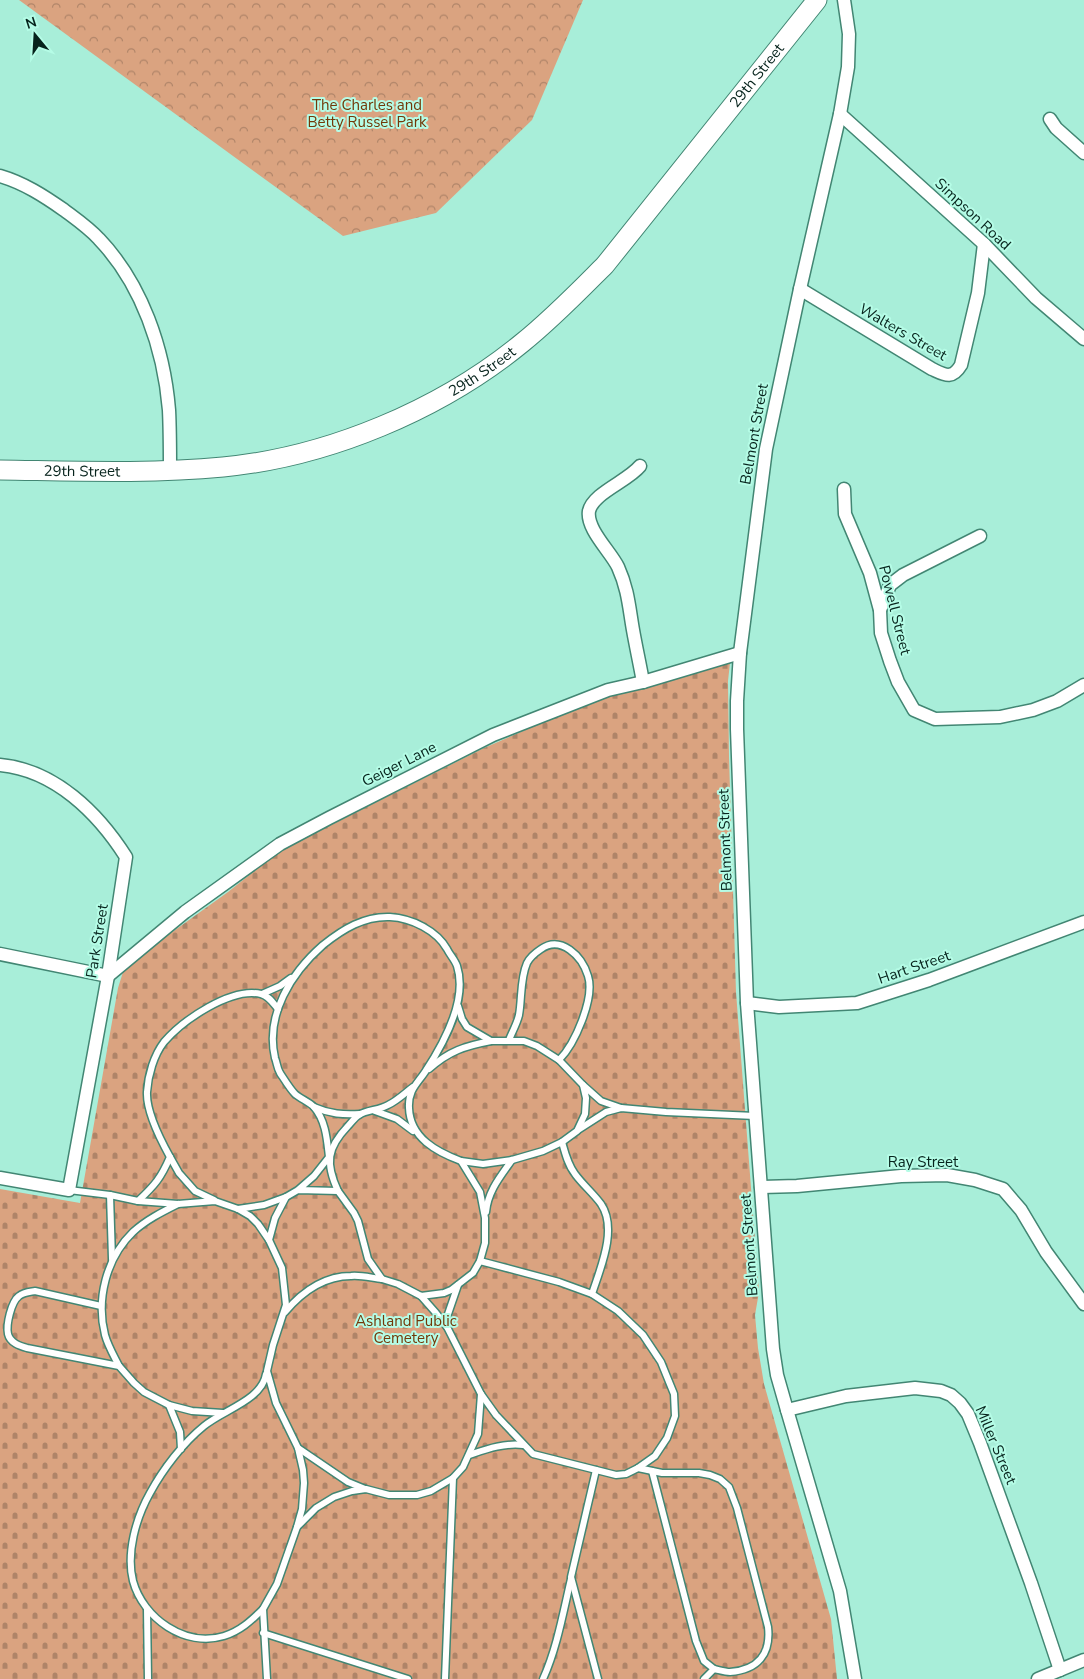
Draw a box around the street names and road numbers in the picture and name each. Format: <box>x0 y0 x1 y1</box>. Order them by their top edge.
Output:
street label: 29th Street <box>725 39 789 112</box>
street label: Simpson Road <box>931 174 1015 254</box>
street label: Walters Street <box>855 299 951 366</box>
street label: 29th Street <box>445 341 520 401</box>
street label: Belmont Street <box>735 381 773 486</box>
street label: 29th Street <box>43 461 121 482</box>
street label: Powell Street <box>874 563 916 658</box>
street label: Geiger Lane <box>358 737 440 791</box>
street label: Belmont Street <box>713 788 737 891</box>
street label: Park Street <box>81 902 113 979</box>
street label: Hart Street <box>875 945 953 989</box>
street label: Ray Street <box>888 1152 959 1172</box>
street label: Belmont Street <box>735 1193 763 1297</box>
street label: Miller Street <box>971 1403 1022 1488</box>

